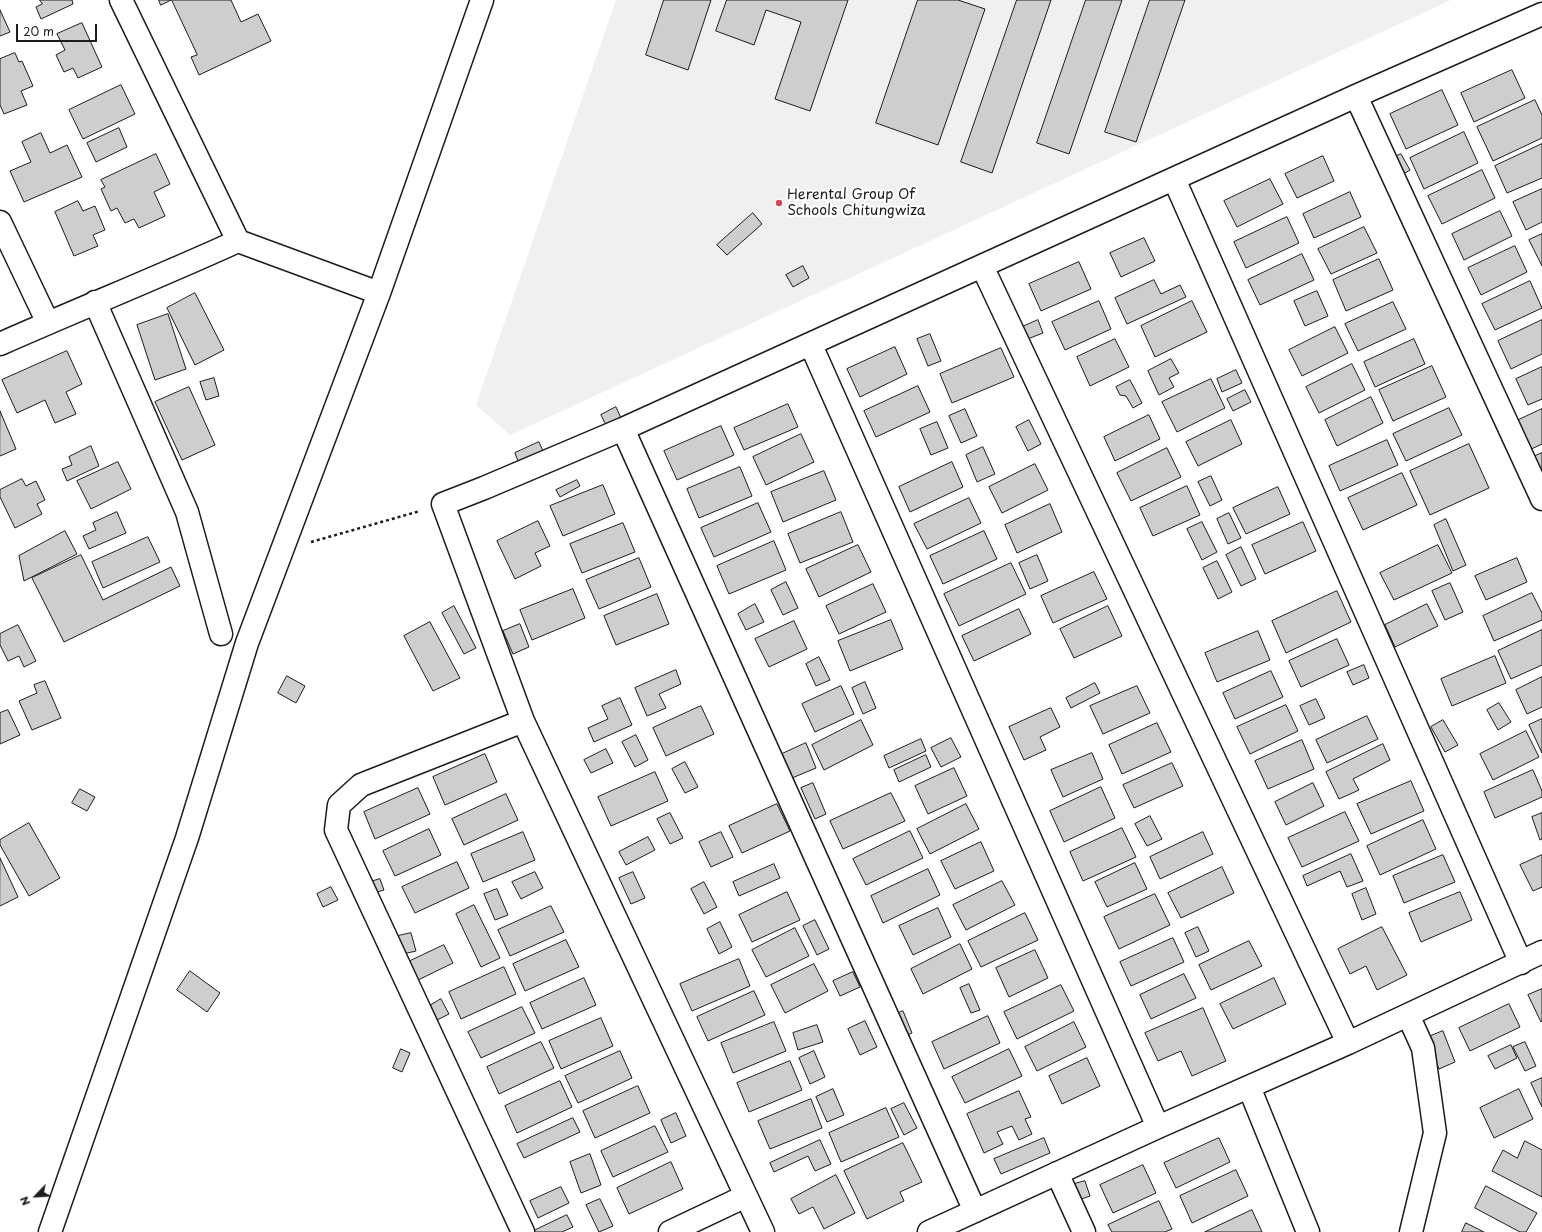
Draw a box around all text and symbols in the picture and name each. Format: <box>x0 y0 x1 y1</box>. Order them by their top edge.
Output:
scale bar <box>18 16 99 42</box>
text: 20 m <box>23 22 54 40</box>
place label: Herental Group Of Schools Chitungwiza <box>787 187 926 220</box>
marker: Herental Group Of Schools Chitungwiza <box>774 198 784 208</box>
north arrow <box>16 1176 56 1216</box>
text: N <box>15 1194 34 1209</box>

